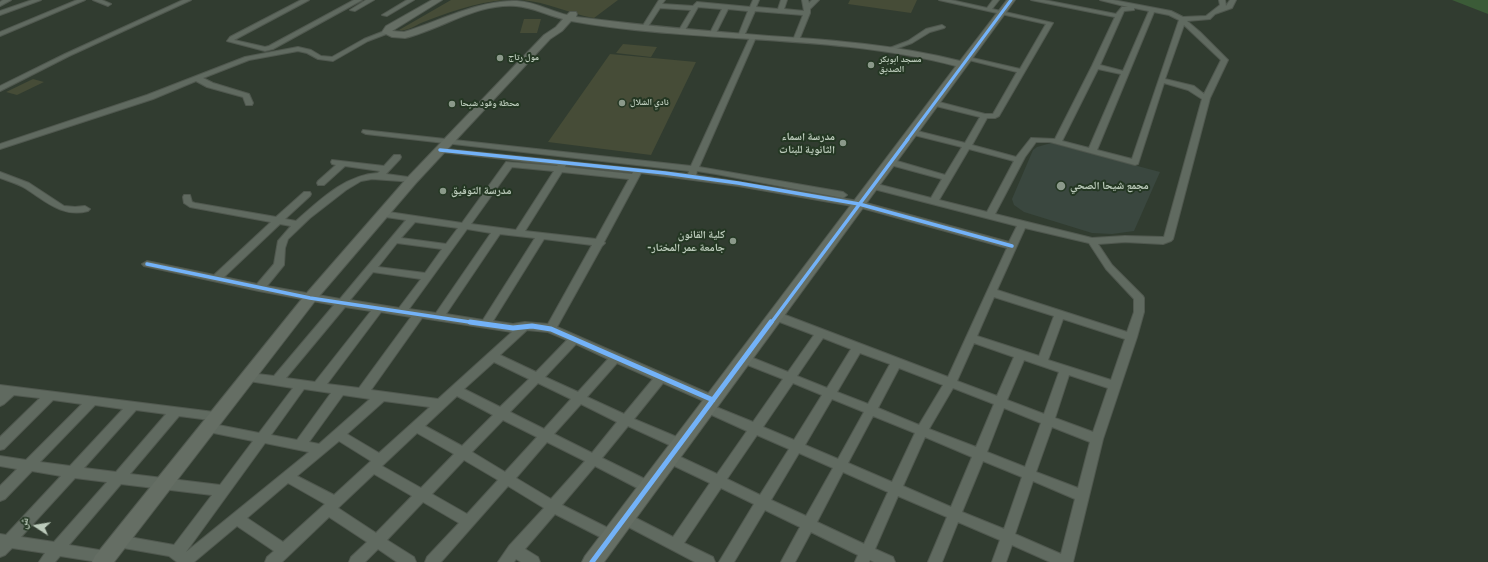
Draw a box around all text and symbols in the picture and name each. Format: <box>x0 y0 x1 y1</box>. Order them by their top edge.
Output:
marker: مول رتاج <box>495 53 505 63</box>
place label: مول رتاج <box>508 53 539 63</box>
place label: مسجد ابوبكر الصديق <box>879 55 921 76</box>
marker: مسجد ابوبكر الصديق <box>866 60 876 70</box>
marker: نادي الشلال <box>617 98 627 108</box>
place label: نادي الشلال <box>630 98 669 108</box>
marker: محطة وقود شيحا <box>447 99 457 109</box>
place label: محطة وقود شيحا <box>460 99 519 109</box>
place label: مدرسة اسماء الثانوية للبنات <box>779 130 835 156</box>
marker: مدرسة اسماء الثانوية للبنات <box>838 138 848 148</box>
place label: مجمع شيحا الصحي <box>1070 179 1149 193</box>
marker: مجمع شيحا الصحي <box>1055 180 1067 192</box>
place label: مدرسة التوفيق <box>451 184 511 198</box>
marker: مدرسة التوفيق <box>438 186 448 196</box>
place label: كلية القانون -جامعة عمر المختار <box>647 228 725 254</box>
marker: كلية القانون -جامعة عمر المختار <box>728 236 738 246</box>
north arrow <box>16 506 56 546</box>
text: ش <box>16 516 31 530</box>

